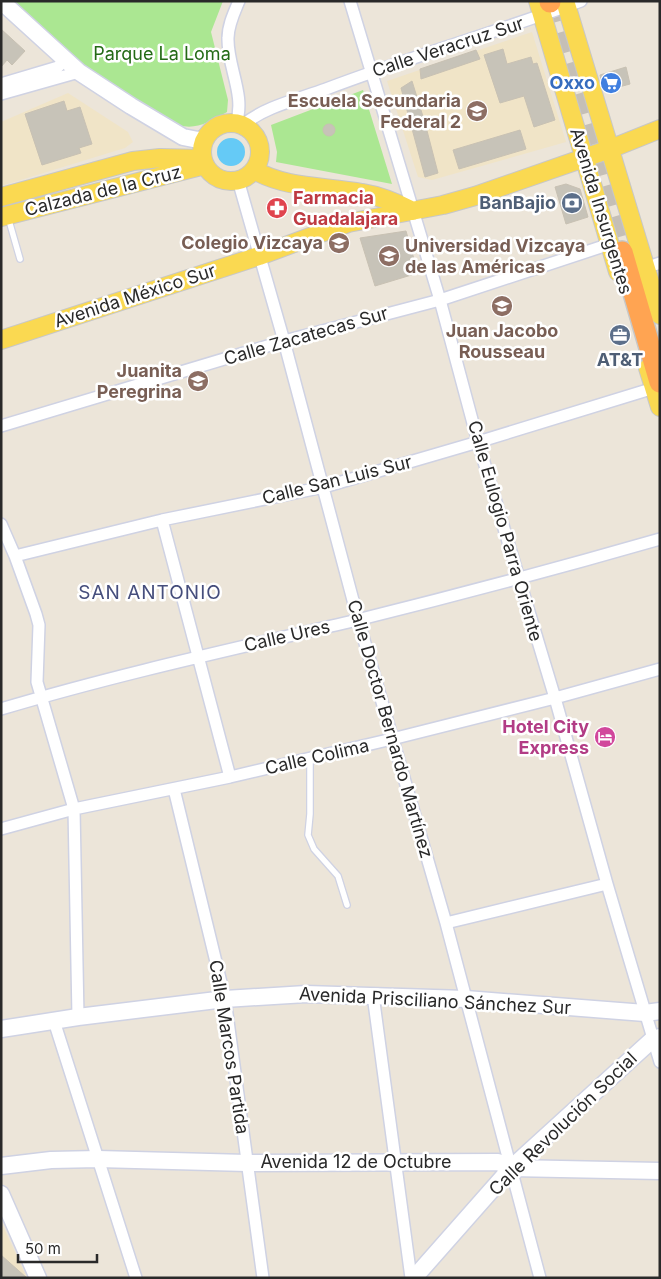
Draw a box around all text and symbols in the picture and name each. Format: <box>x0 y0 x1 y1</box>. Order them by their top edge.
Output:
street label: Calle Veracruz Sur <box>369 12 526 81</box>
park label: Parque La Loma <box>93 43 231 64</box>
supermarket icon: Oxxo <box>599 71 623 95</box>
place label: Oxxo <box>550 72 595 93</box>
place label: Escuela Secundaria Federal 2 <box>288 90 461 132</box>
school or university icon: Escuela Secundaria Federal 2 <box>465 99 489 123</box>
street label: Avenida Insurgentes <box>566 125 637 296</box>
street label: Calzada de la Cruz <box>22 161 183 220</box>
place label: Farmacia Guadalajara <box>293 187 398 229</box>
bank icon: BanBajio <box>560 191 584 215</box>
place label: BanBajio <box>479 192 556 213</box>
pharmacy icon: Farmacia Guadalajara <box>265 196 289 220</box>
school or university icon: Colegio Vizcaya <box>327 231 351 255</box>
place label: Colegio Vizcaya <box>181 232 323 253</box>
place label: Universidad Vizcaya de las Américas <box>405 235 585 277</box>
school or university icon: Universidad Vizcaya de las Américas <box>377 244 401 268</box>
street label: Avenida México Sur <box>52 259 218 332</box>
school or university icon: Juan Jacobo Rousseau <box>490 294 514 318</box>
street label: Calle Zacatecas Sur <box>221 302 391 369</box>
place label: Juan Jacobo Rousseau <box>446 320 558 362</box>
office icon: AT&T <box>608 323 632 347</box>
place label: AT&T <box>597 349 643 370</box>
place label: Juanita Peregrina <box>97 360 182 402</box>
school or university icon: Juanita Peregrina <box>186 369 210 393</box>
street label: Calle Eulogio Parra Oriente <box>464 418 547 644</box>
street label: Calle San Luis Sur <box>260 451 414 508</box>
district label: SAN ANTONIO <box>78 581 222 604</box>
street label: Calle Doctor Bernardo Martínez <box>343 597 437 860</box>
street label: Calle Ures <box>242 615 332 656</box>
place label: Hotel City Express <box>502 716 589 758</box>
hotel icon: Hotel City Express <box>593 725 617 749</box>
street label: Calle Colima <box>263 734 371 779</box>
street label: Calle Marcos Partida <box>205 958 254 1136</box>
street label: Avenida Prisciliano Sánchez Sur <box>298 983 572 1018</box>
street label: Calle Revolución Social <box>484 1048 641 1200</box>
street label: Avenida 12 de Octubre <box>260 1151 452 1172</box>
scale bar <box>18 1232 96 1264</box>
text: 50 m <box>25 1239 61 1258</box>

